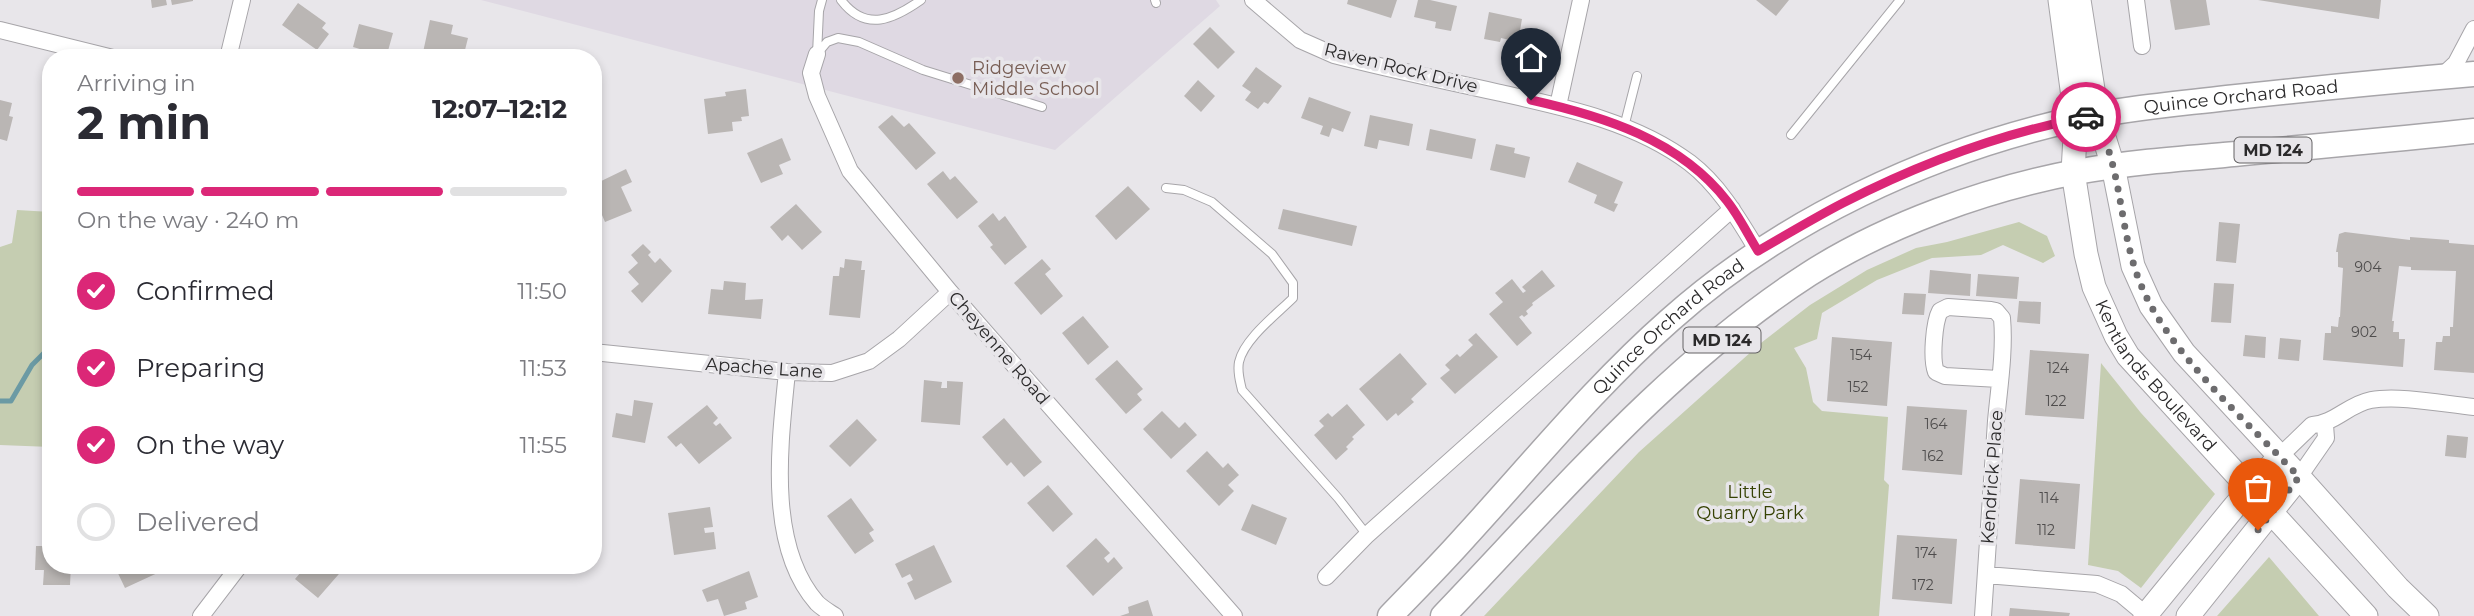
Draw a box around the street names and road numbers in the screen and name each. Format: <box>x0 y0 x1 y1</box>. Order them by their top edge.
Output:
street label: Raven Rock Drive <box>1322 38 1480 98</box>
street label: Quince Orchard Road <box>2142 75 2339 119</box>
road number: MD 124 <box>2234 138 2312 162</box>
street label: Quince Orchard Road <box>1588 254 1749 400</box>
street label: Cheyenne Road <box>944 287 1054 409</box>
street label: Kentlands Boulevard <box>2090 296 2221 456</box>
road number: MD 124 <box>1684 328 1760 352</box>
street label: Apache Lane <box>705 353 824 383</box>
street label: Kendrick Place <box>1976 409 2008 545</box>

